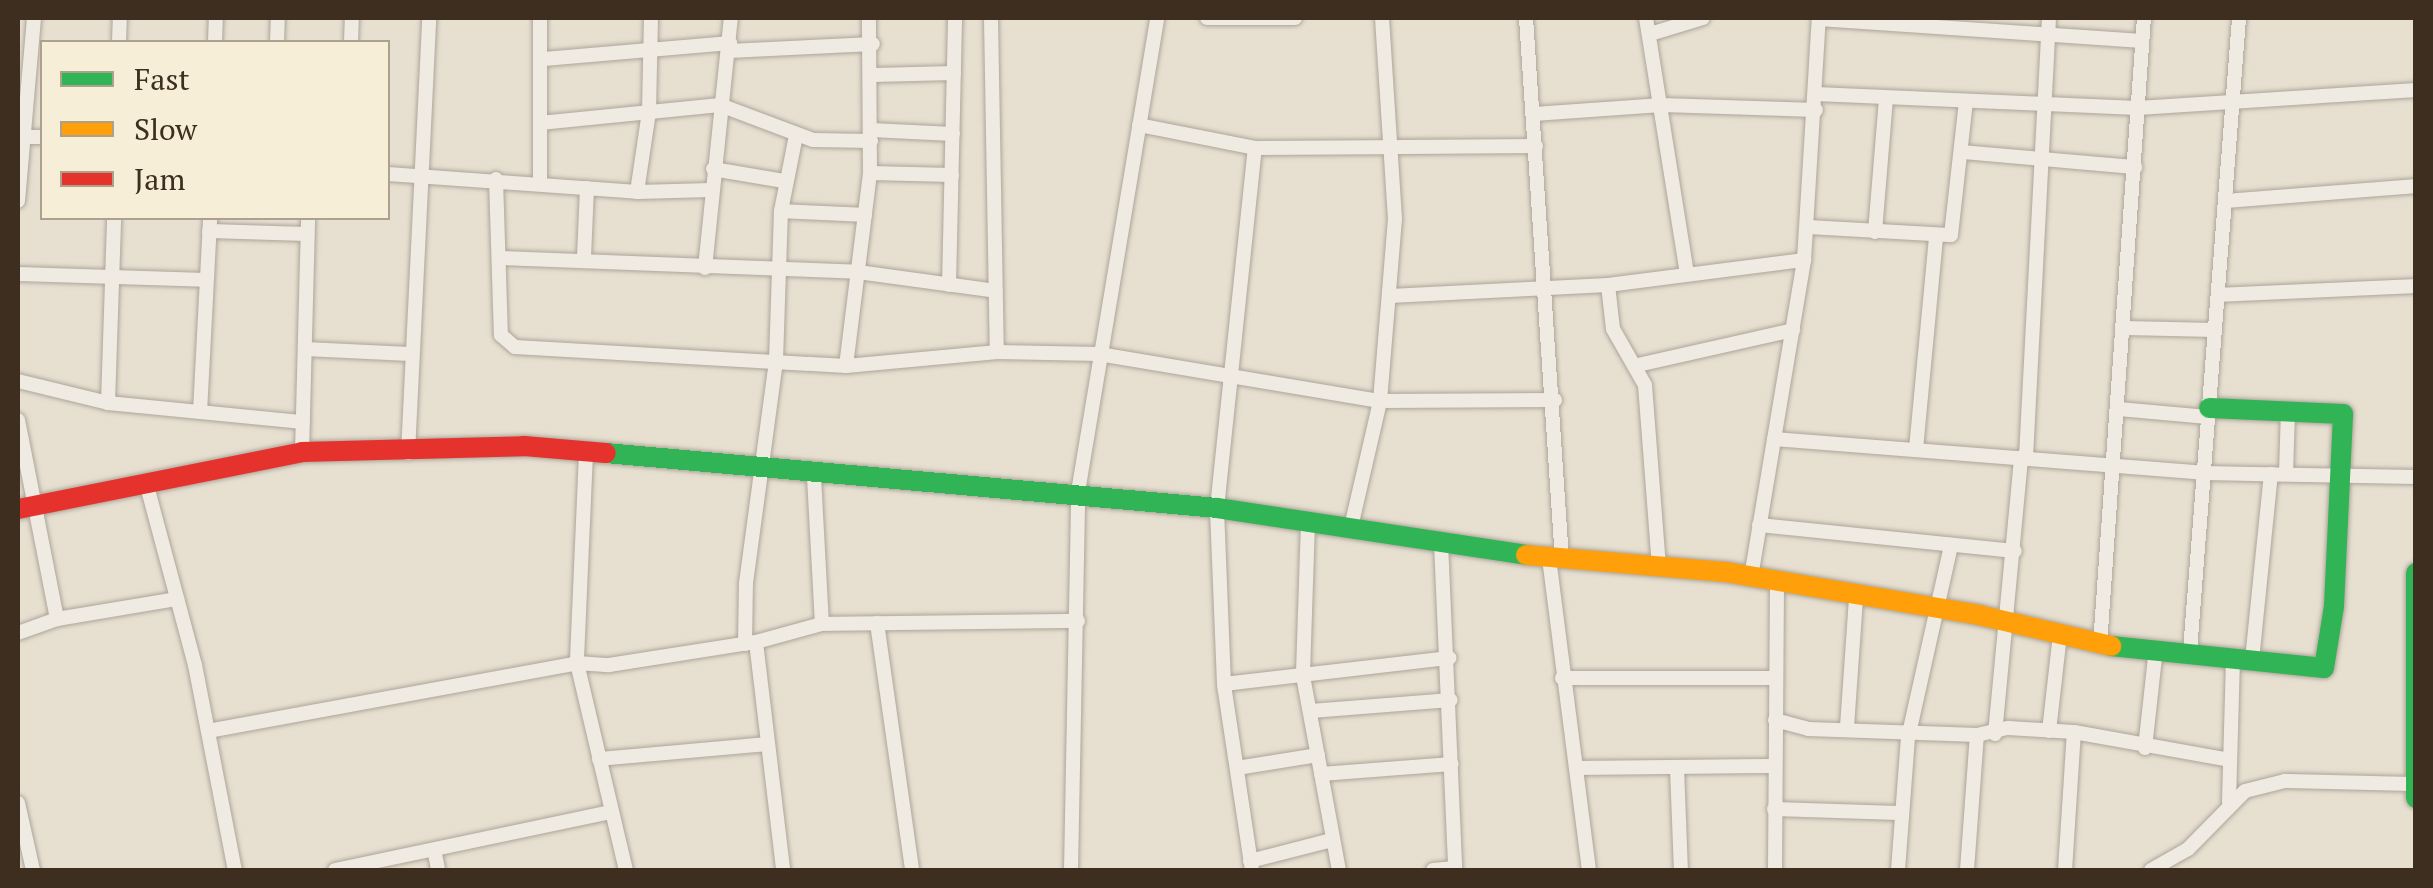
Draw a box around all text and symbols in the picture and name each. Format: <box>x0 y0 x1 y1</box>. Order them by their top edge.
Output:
legend <box>40 40 390 220</box>
text: Fast <box>134 59 190 99</box>
text: Slow <box>134 109 197 149</box>
text: Jam <box>134 159 185 199</box>

